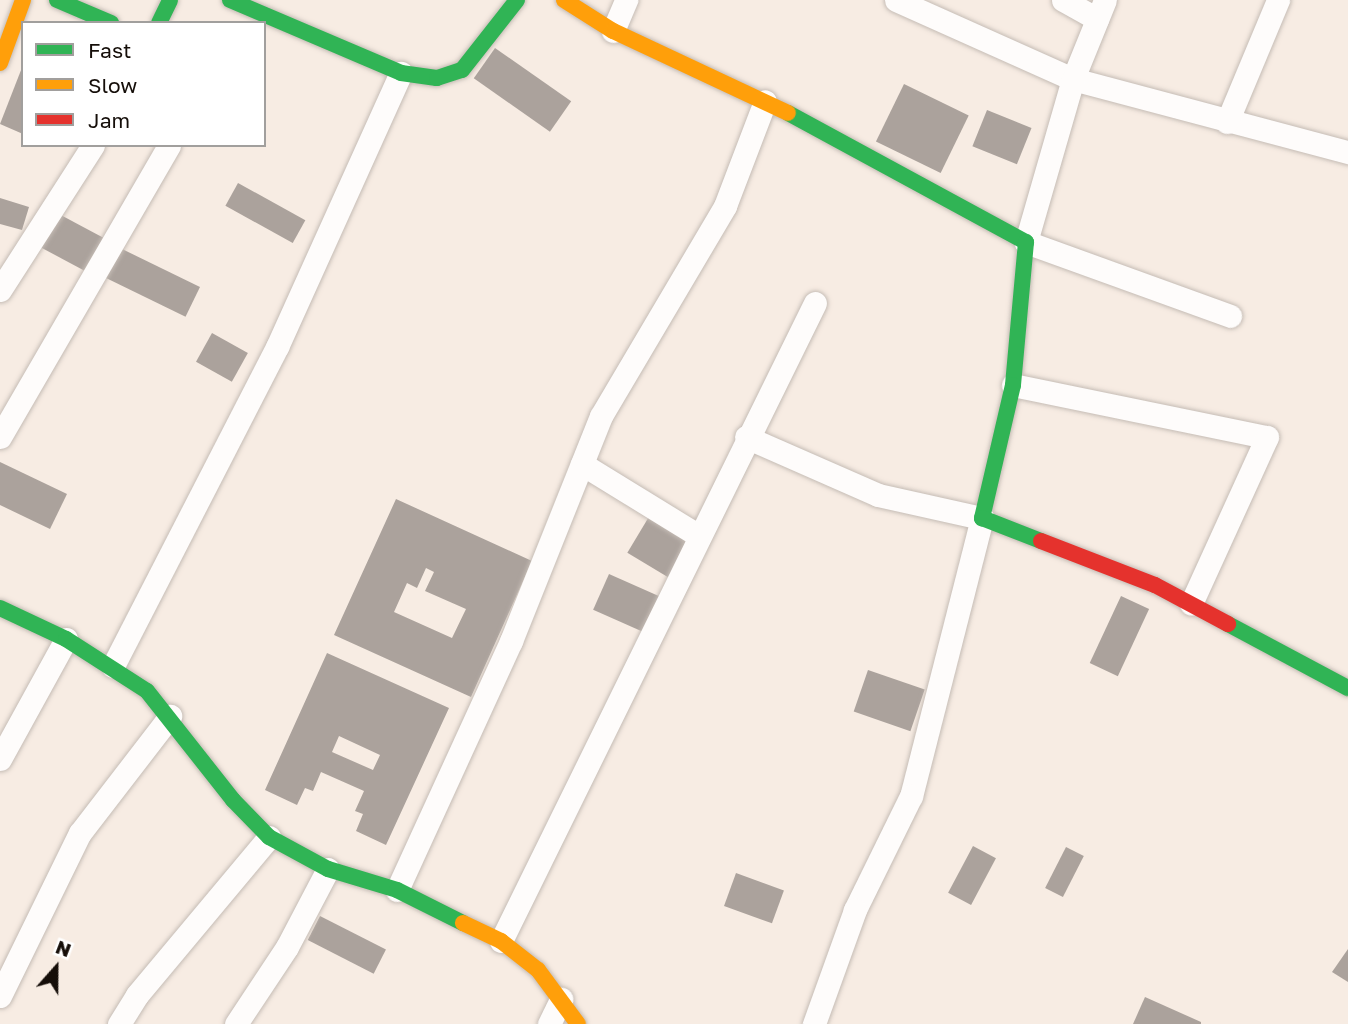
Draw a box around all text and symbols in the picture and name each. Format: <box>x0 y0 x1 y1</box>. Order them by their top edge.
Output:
legend <box>21 21 266 147</box>
text: Fast <box>88 37 131 63</box>
text: Slow <box>88 72 137 98</box>
text: Jam <box>88 107 130 133</box>
north arrow <box>21 933 91 1003</box>
text: N <box>53 935 75 961</box>

